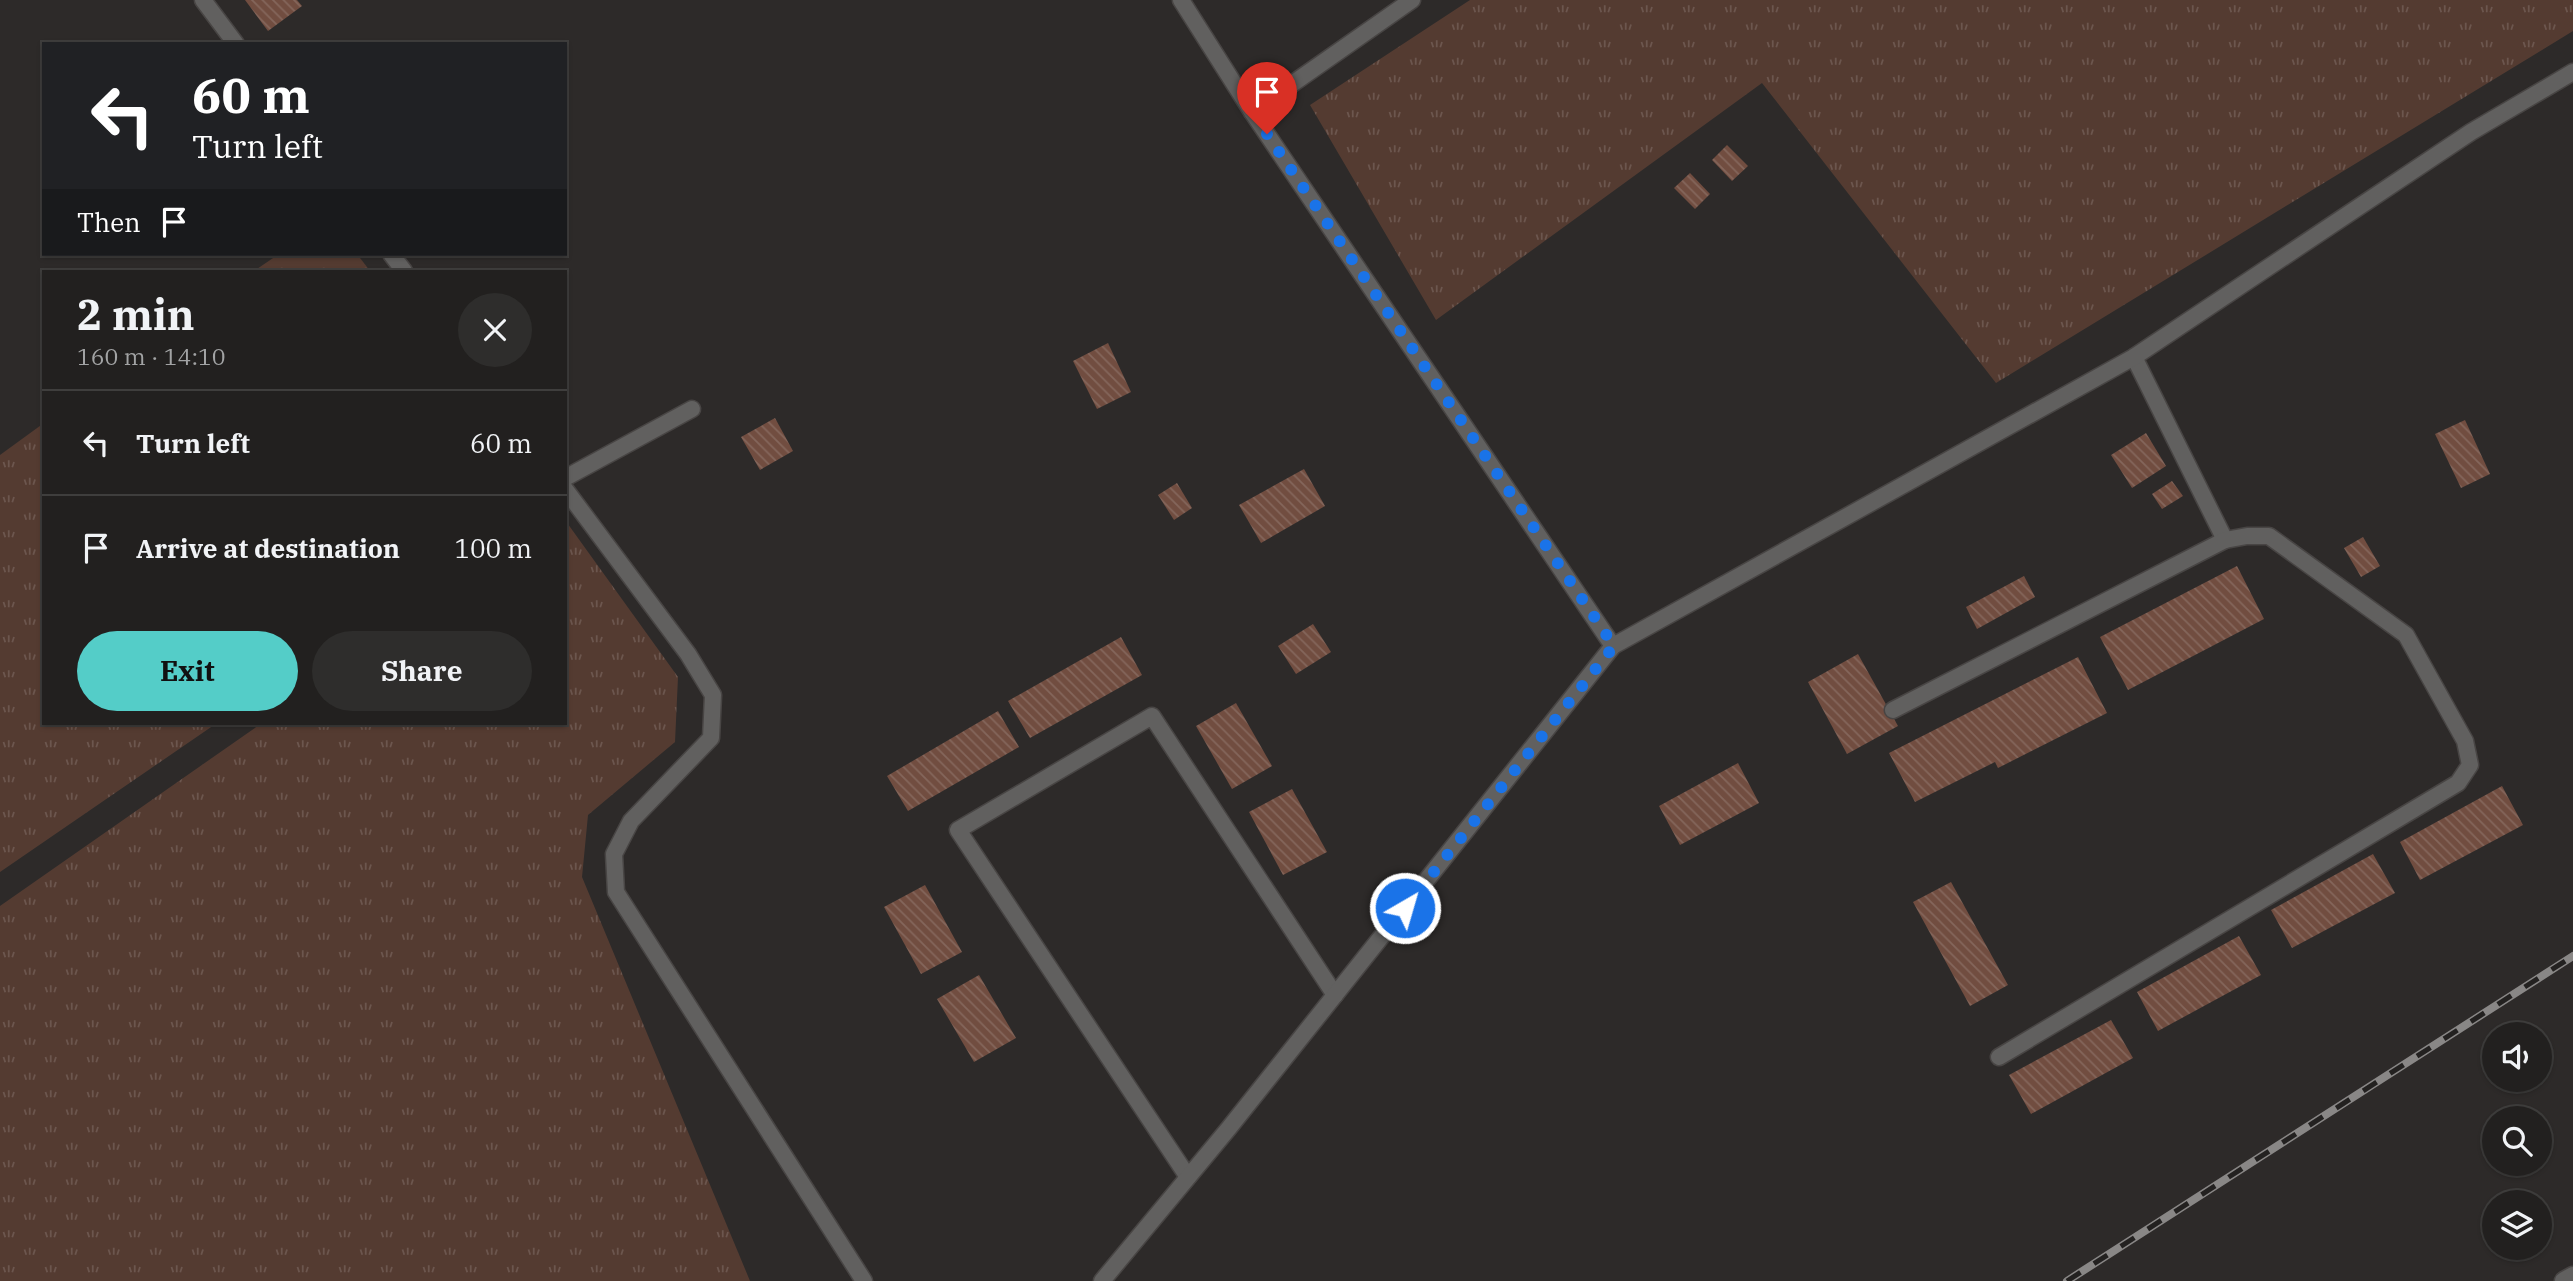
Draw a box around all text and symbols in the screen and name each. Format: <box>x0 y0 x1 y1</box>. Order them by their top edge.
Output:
pin <box>1237 62 1297 134</box>
text: 60 m <box>192 63 310 126</box>
icon: left <box>77 70 168 161</box>
icon: arrive <box>1248 73 1286 111</box>
text: Turn left <box>192 125 323 167</box>
icon: arrive <box>155 203 193 241</box>
text: Then <box>77 205 141 239</box>
text: 2 min <box>77 287 195 342</box>
button: close <box>458 293 532 367</box>
text: 160 m · 14:10 <box>77 341 226 371</box>
icon: left <box>77 424 115 462</box>
text: Turn left <box>136 426 250 460</box>
text: 60 m <box>470 426 532 460</box>
icon: arrive <box>77 529 115 567</box>
text: Arrive at destination <box>136 531 400 565</box>
text: 100 m <box>454 531 532 565</box>
button: Exit <box>77 631 298 711</box>
button: Share <box>312 631 532 711</box>
position arrow <box>1368 871 1442 945</box>
map controls <box>2482 1022 2552 1260</box>
button: sound <box>2482 1022 2552 1092</box>
button: search <box>2482 1106 2552 1176</box>
button: layers <box>2482 1190 2552 1260</box>

